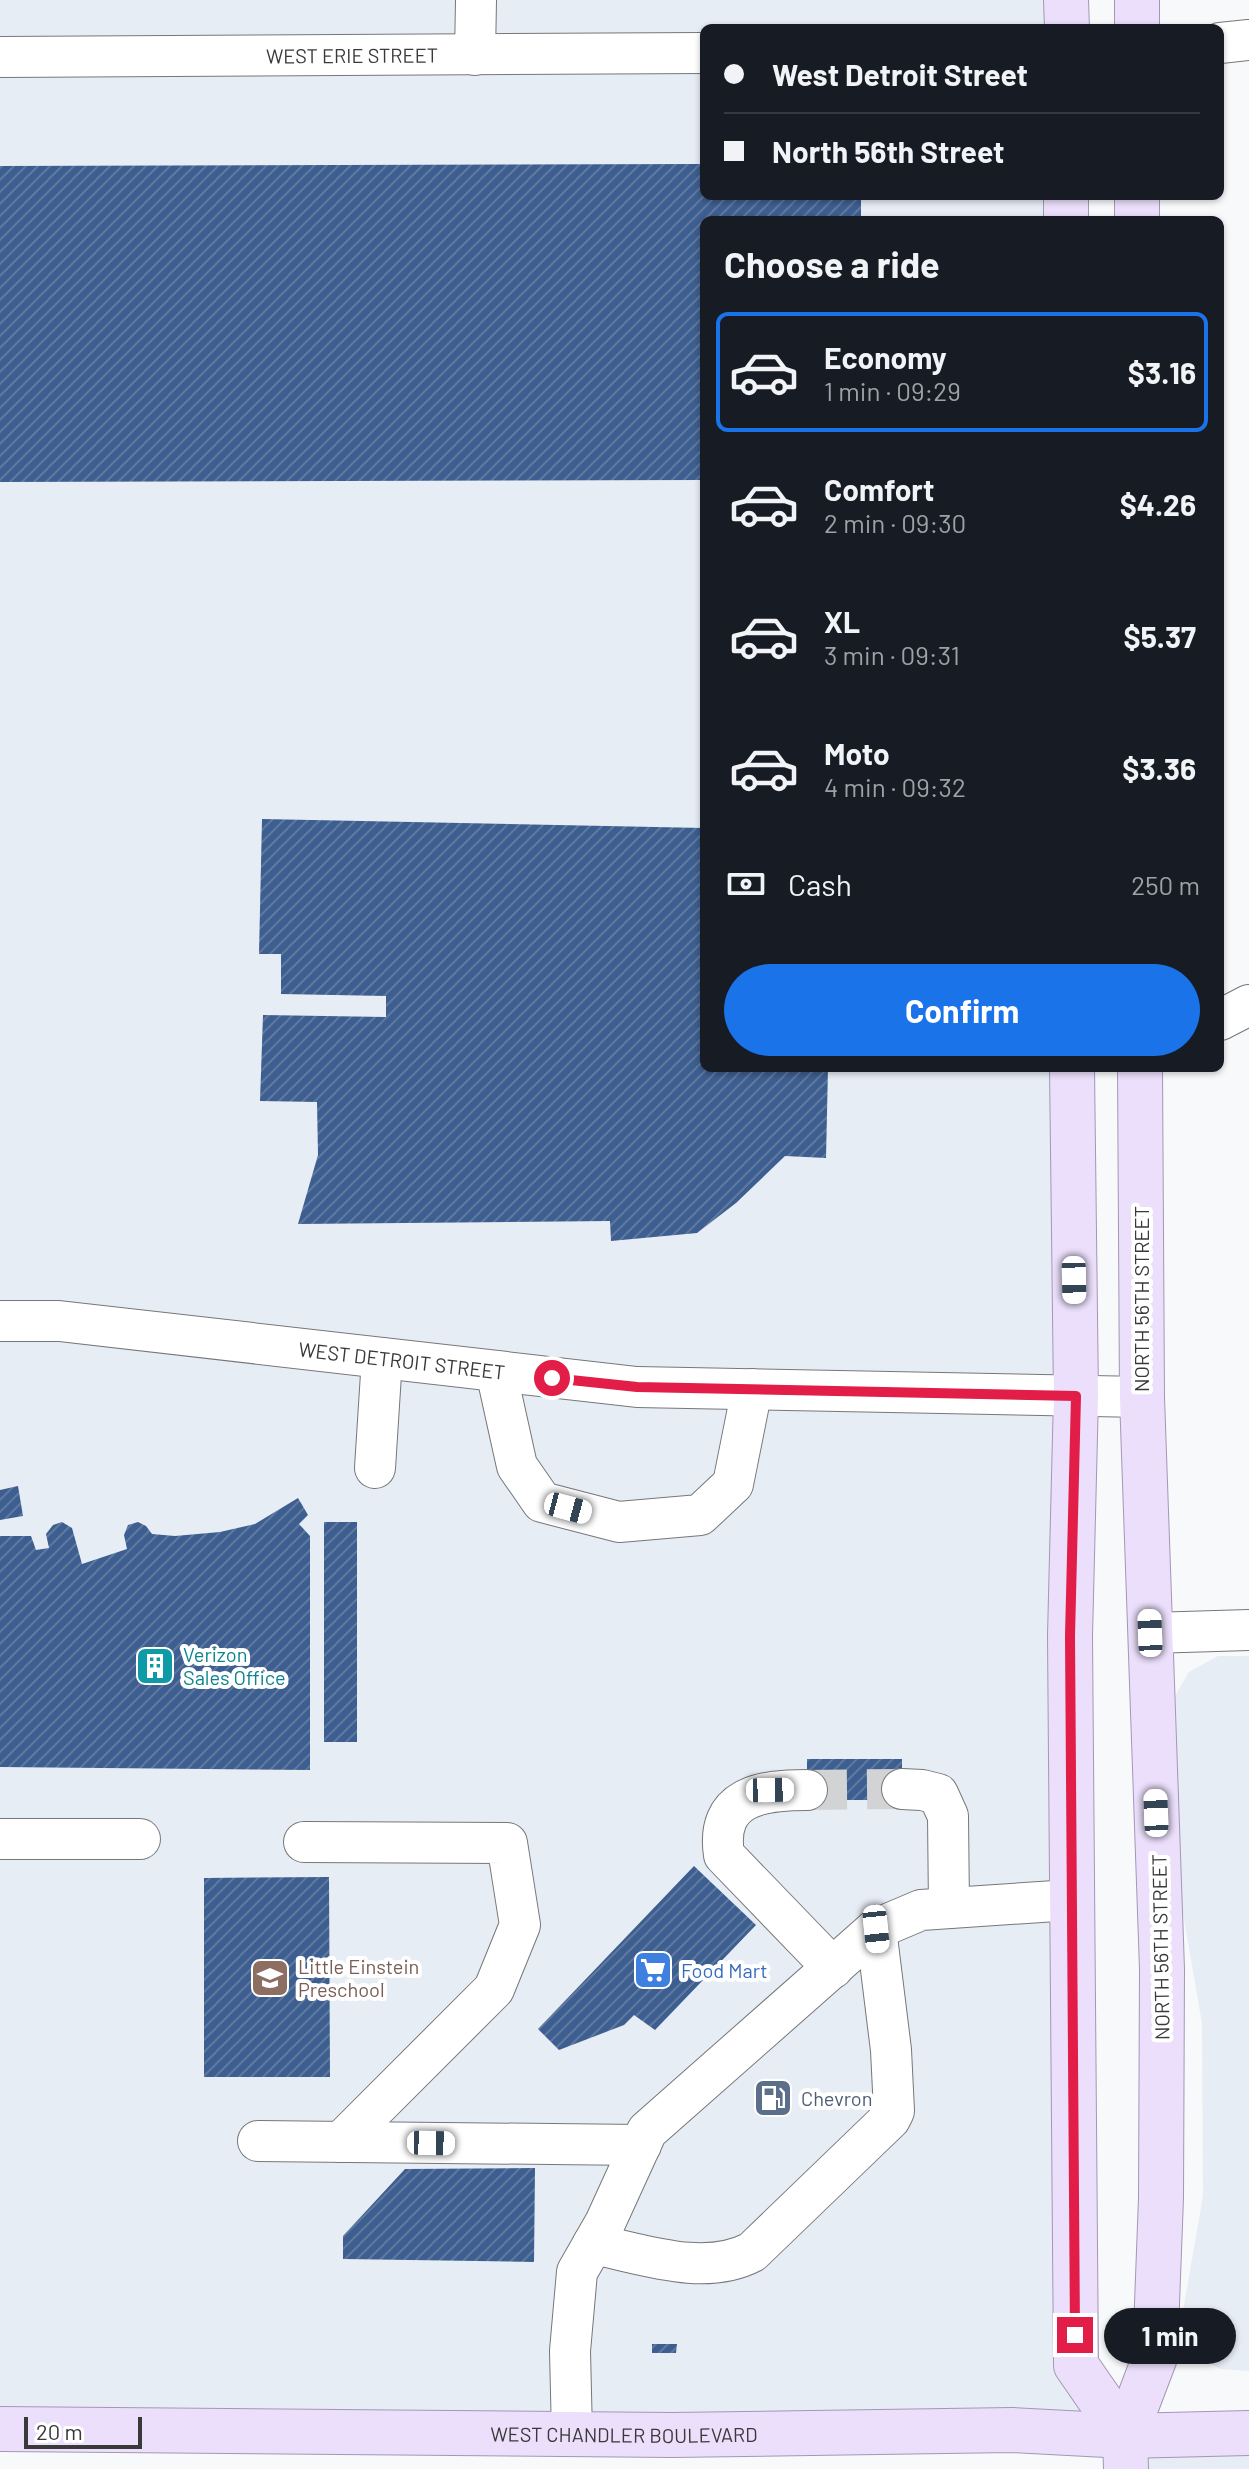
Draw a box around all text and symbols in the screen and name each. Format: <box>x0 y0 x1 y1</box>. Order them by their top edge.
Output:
street label: WEST ERIE STREET <box>266 43 438 67</box>
text: West Detroit Street <box>772 56 1028 92</box>
text: North 56th Street <box>772 133 1004 169</box>
text: Choose a ride <box>724 242 940 285</box>
icon: car <box>728 336 800 408</box>
text: Economy <box>824 339 947 375</box>
text: $3.16 <box>1128 354 1196 390</box>
text: 1 min · 09:29 <box>824 375 961 406</box>
icon: car <box>728 468 800 540</box>
text: Comfort <box>824 471 934 507</box>
text: $4.26 <box>1120 486 1196 522</box>
text: 2 min · 09:30 <box>824 507 966 538</box>
icon: car <box>728 600 800 672</box>
text: XL <box>824 603 860 639</box>
text: $5.37 <box>1123 618 1196 654</box>
text: 3 min · 09:31 <box>824 639 960 670</box>
icon: car <box>728 732 800 804</box>
text: Moto <box>824 735 890 771</box>
text: $3.36 <box>1122 750 1196 786</box>
text: 4 min · 09:32 <box>824 771 966 802</box>
icon: cash <box>724 862 768 906</box>
text: Cash <box>788 866 852 902</box>
text: 250 m <box>1131 869 1200 900</box>
button: Confirm <box>724 964 1200 1056</box>
street label: NORTH 56TH STREET <box>1129 1206 1153 1392</box>
car <box>1062 1256 1086 1304</box>
street label: WEST DETROIT STREET <box>297 1336 506 1384</box>
route start <box>534 1360 570 1396</box>
car <box>542 1490 594 1526</box>
car <box>1137 1609 1163 1657</box>
place label: Verizon Sales Office <box>183 1642 286 1689</box>
building icon: Verizon Sales Office <box>134 1645 176 1687</box>
car <box>746 1778 794 1802</box>
car <box>1143 1789 1169 1837</box>
street label: NORTH 56TH STREET <box>1146 1854 1174 2040</box>
car <box>862 1904 890 1954</box>
supermarket icon: Food Mart <box>632 1949 674 1991</box>
place label: Little Einstein Preschool <box>298 1954 419 2001</box>
school or university icon: Little Einstein Preschool <box>249 1957 291 1999</box>
place label: Food Mart <box>681 1958 768 1982</box>
fuel station icon: Chevron <box>752 2077 794 2119</box>
place label: Chevron <box>801 2086 873 2110</box>
car <box>407 2131 455 2155</box>
callout: 1 min <box>1103 2307 1235 2363</box>
route end <box>1057 2317 1093 2353</box>
text: 1 min <box>1142 2320 1198 2351</box>
scale bar <box>24 2413 142 2449</box>
text: 20 m <box>36 2418 83 2444</box>
street label: WEST CHANDLER BOULEVARD <box>490 2421 758 2447</box>

